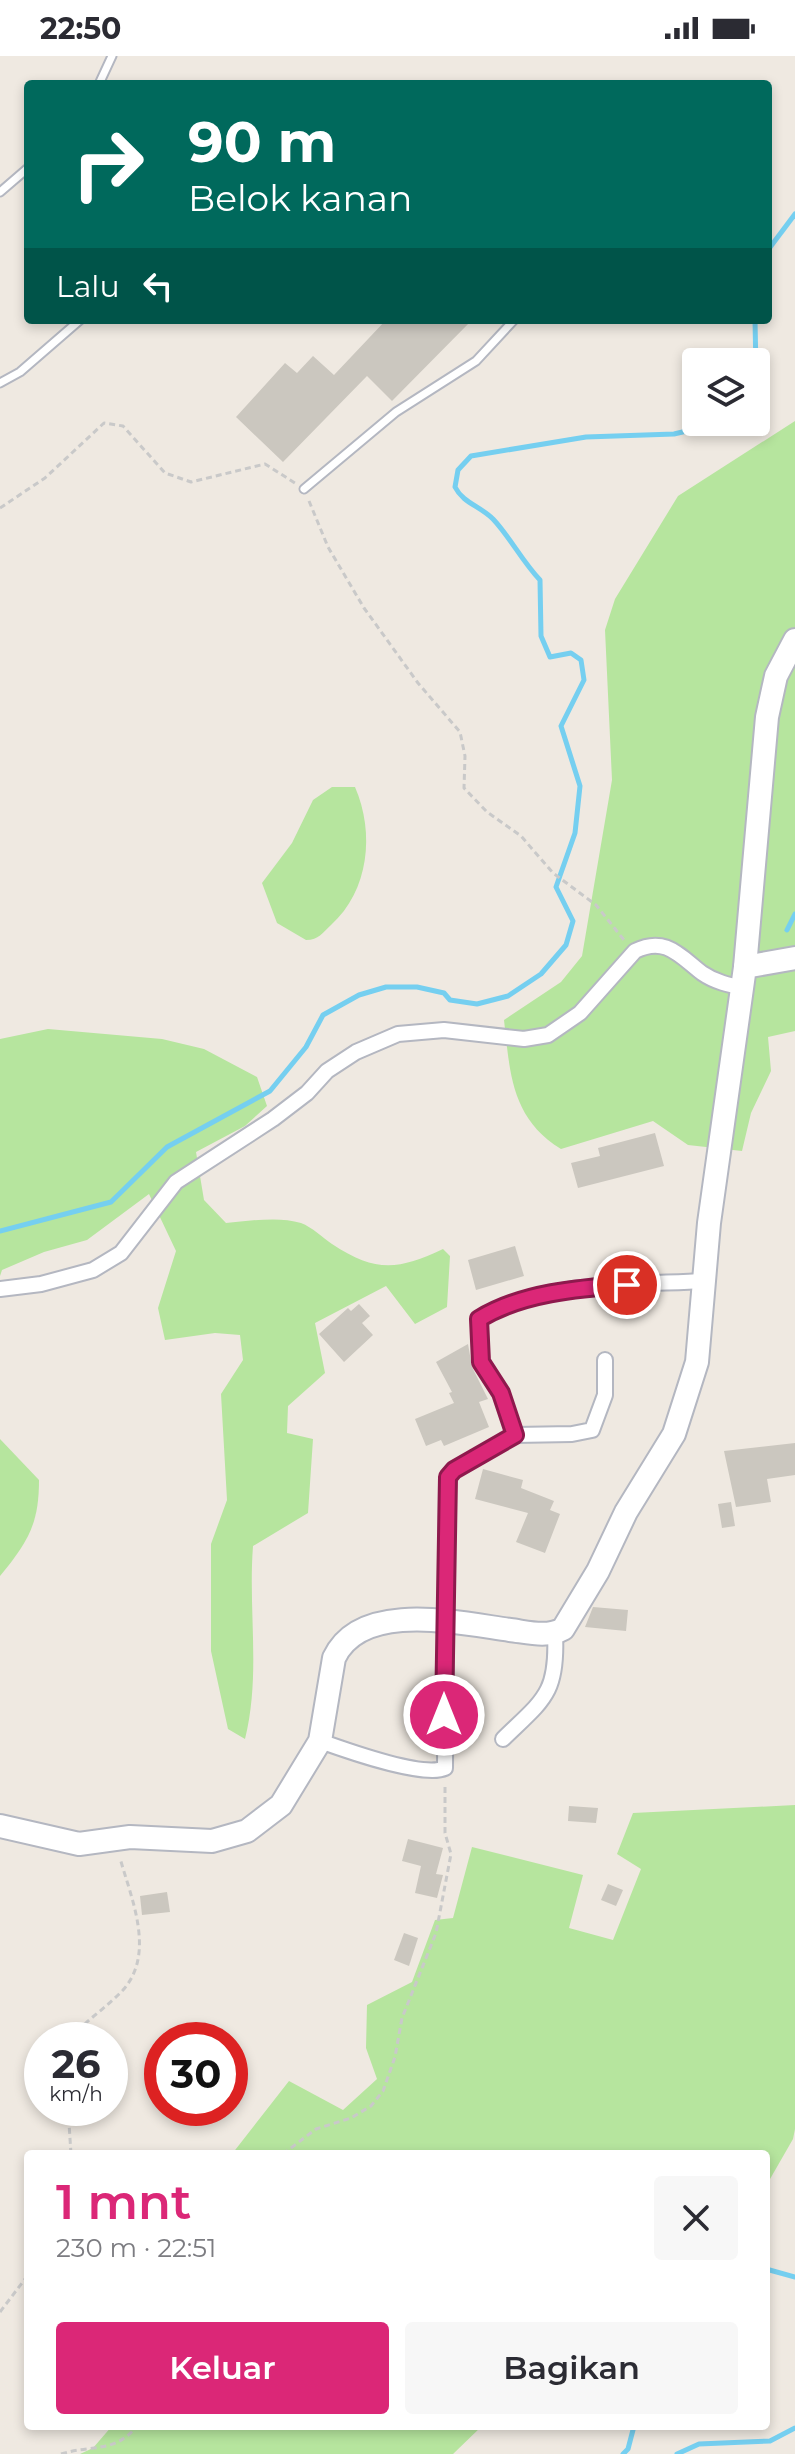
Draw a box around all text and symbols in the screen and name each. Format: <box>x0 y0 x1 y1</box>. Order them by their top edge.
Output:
text: 22:50 <box>40 10 121 47</box>
text: 90 m <box>188 108 336 176</box>
icon: right <box>56 112 160 216</box>
text: Belok kanan <box>188 176 412 220</box>
icon: left <box>136 264 180 308</box>
text: Lalu <box>56 268 120 305</box>
map controls <box>682 348 770 436</box>
button: layers <box>682 348 770 436</box>
pin <box>593 1251 661 1319</box>
icon: arrive <box>605 1263 649 1307</box>
position arrow <box>402 1673 486 1757</box>
speed limit sign: 30 <box>144 2022 248 2126</box>
text: 26 <box>51 2039 101 2088</box>
text: km/h <box>49 2082 103 2106</box>
text: 1 mnt <box>56 2173 191 2231</box>
button: close <box>654 2176 738 2260</box>
text: 230 m · 22:51 <box>56 2232 216 2264</box>
button: Keluar <box>56 2322 389 2414</box>
button: Bagikan <box>405 2322 738 2414</box>

